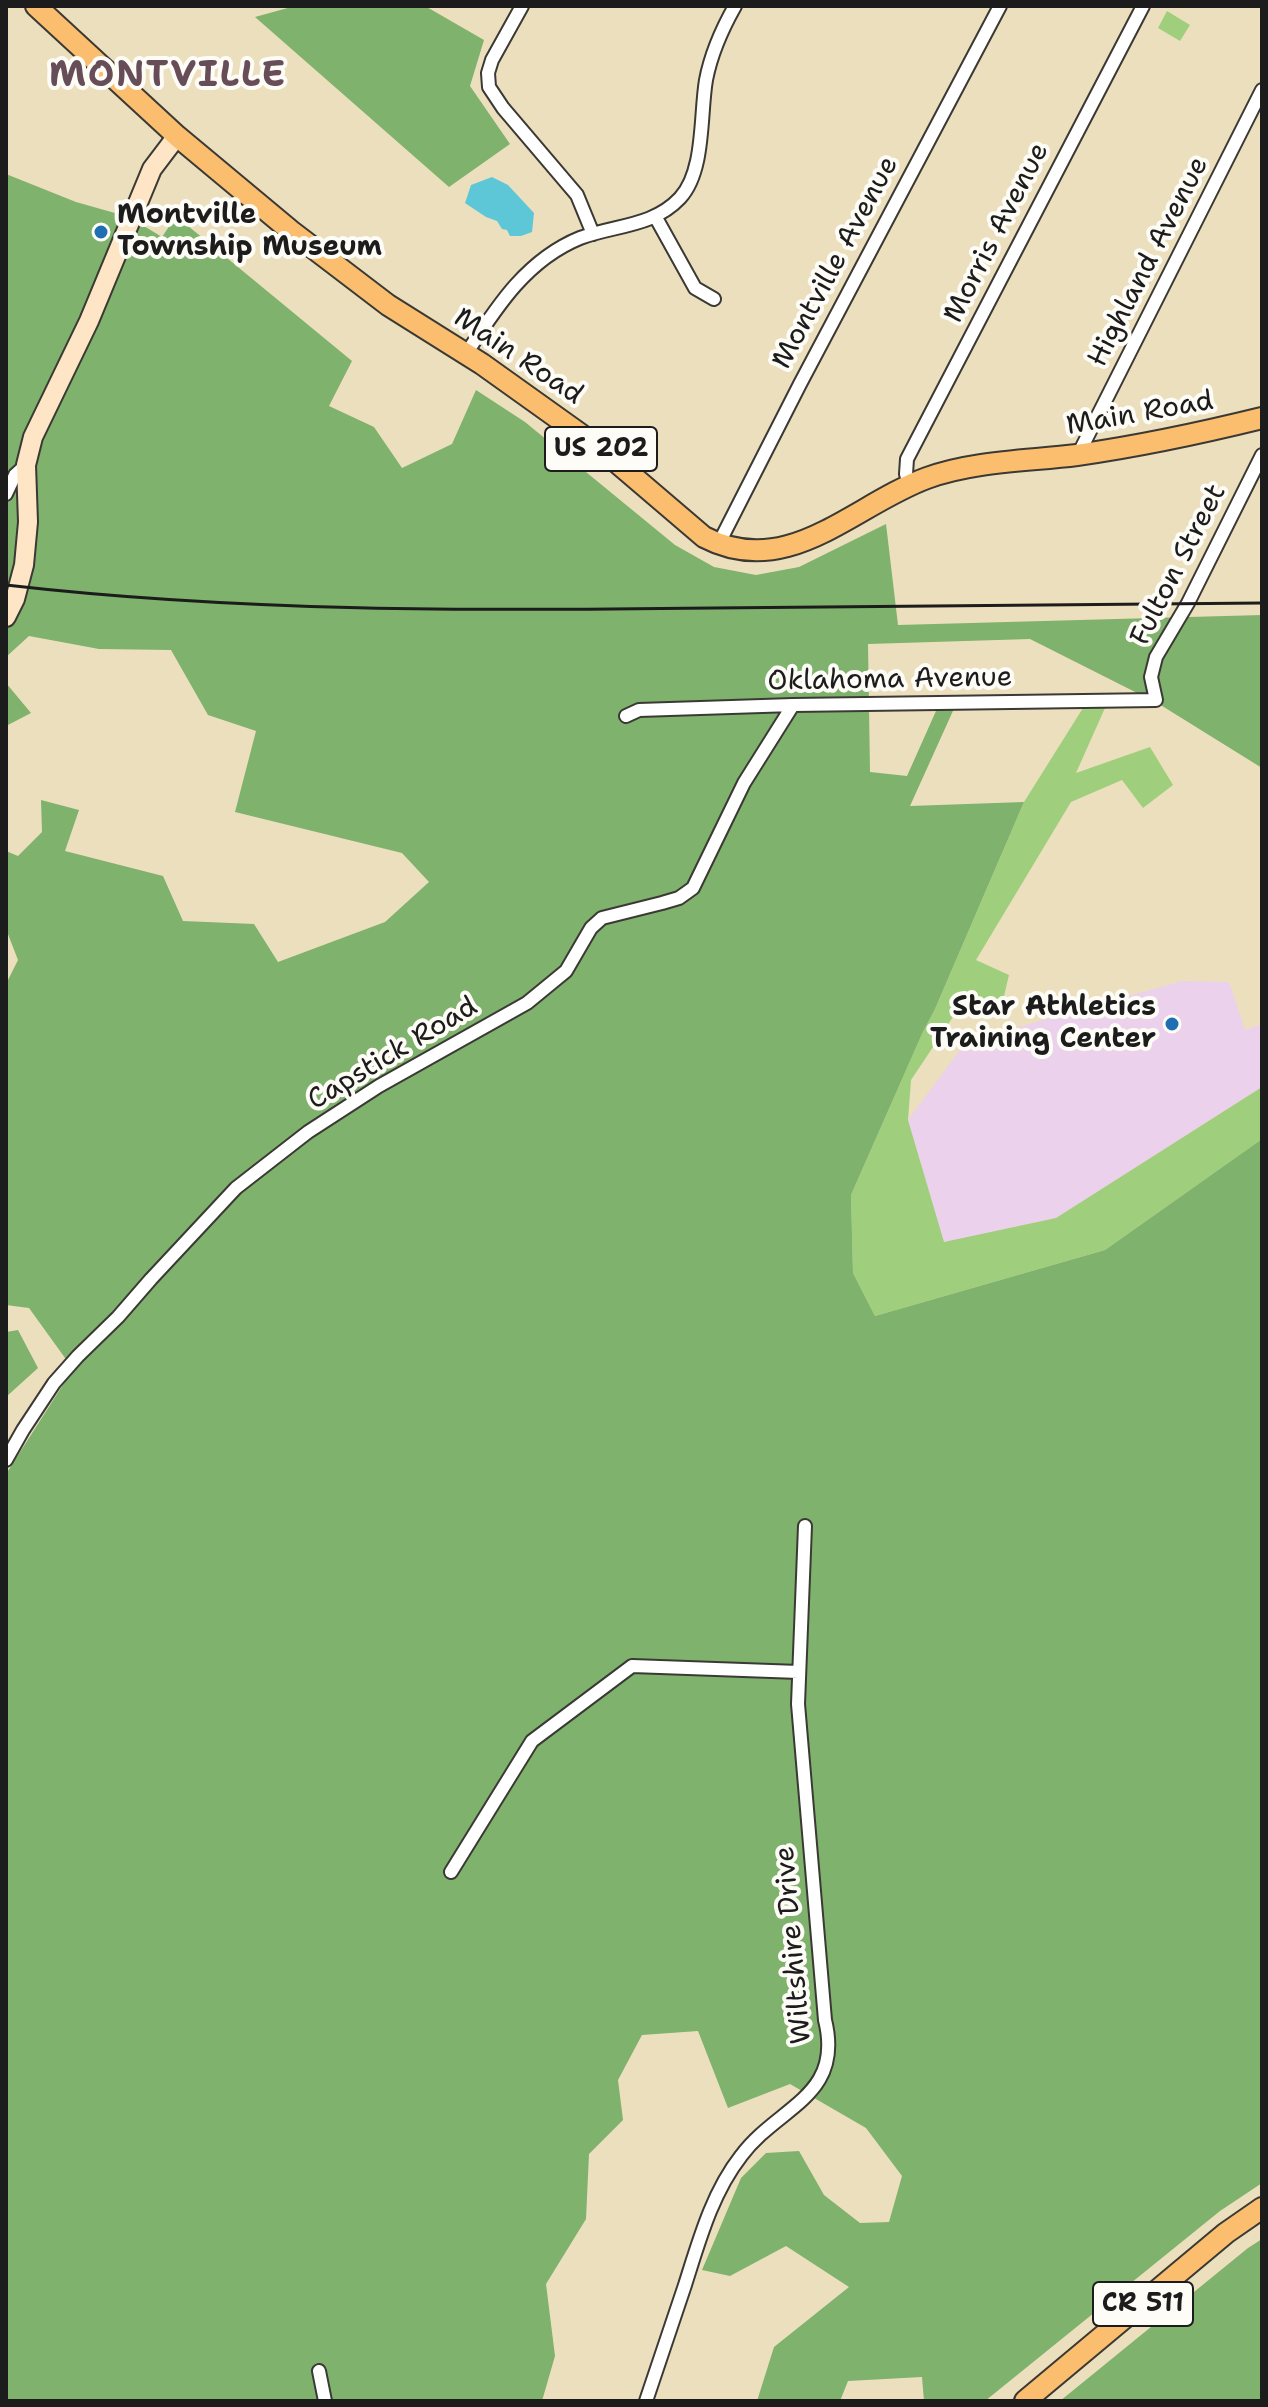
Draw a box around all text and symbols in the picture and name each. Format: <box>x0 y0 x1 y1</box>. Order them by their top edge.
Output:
district label: MONTVILLE <box>49 55 287 99</box>
street label: Morris Avenue <box>937 137 1057 329</box>
street label: Montville Avenue <box>766 151 906 375</box>
street label: Highland Avenue <box>1082 152 1216 372</box>
place label: Montville Township Museum <box>117 199 382 265</box>
marker: Montville Township Museum <box>92 223 110 241</box>
street label: Main Road <box>447 302 589 412</box>
street label: Main Road <box>1064 385 1216 443</box>
road number: US 202 <box>545 427 657 471</box>
street label: Fulton Street <box>1124 479 1234 651</box>
street label: Oklahoma Avenue <box>767 661 1013 699</box>
street label: Capstick Road <box>302 990 484 1118</box>
place label: Star Athletics Training Center <box>930 991 1156 1057</box>
marker: Star Athletics Training Center <box>1163 1015 1181 1033</box>
street label: Wiltshire Drive <box>769 1845 819 2045</box>
road number: CR 511 <box>1093 2282 1193 2326</box>

